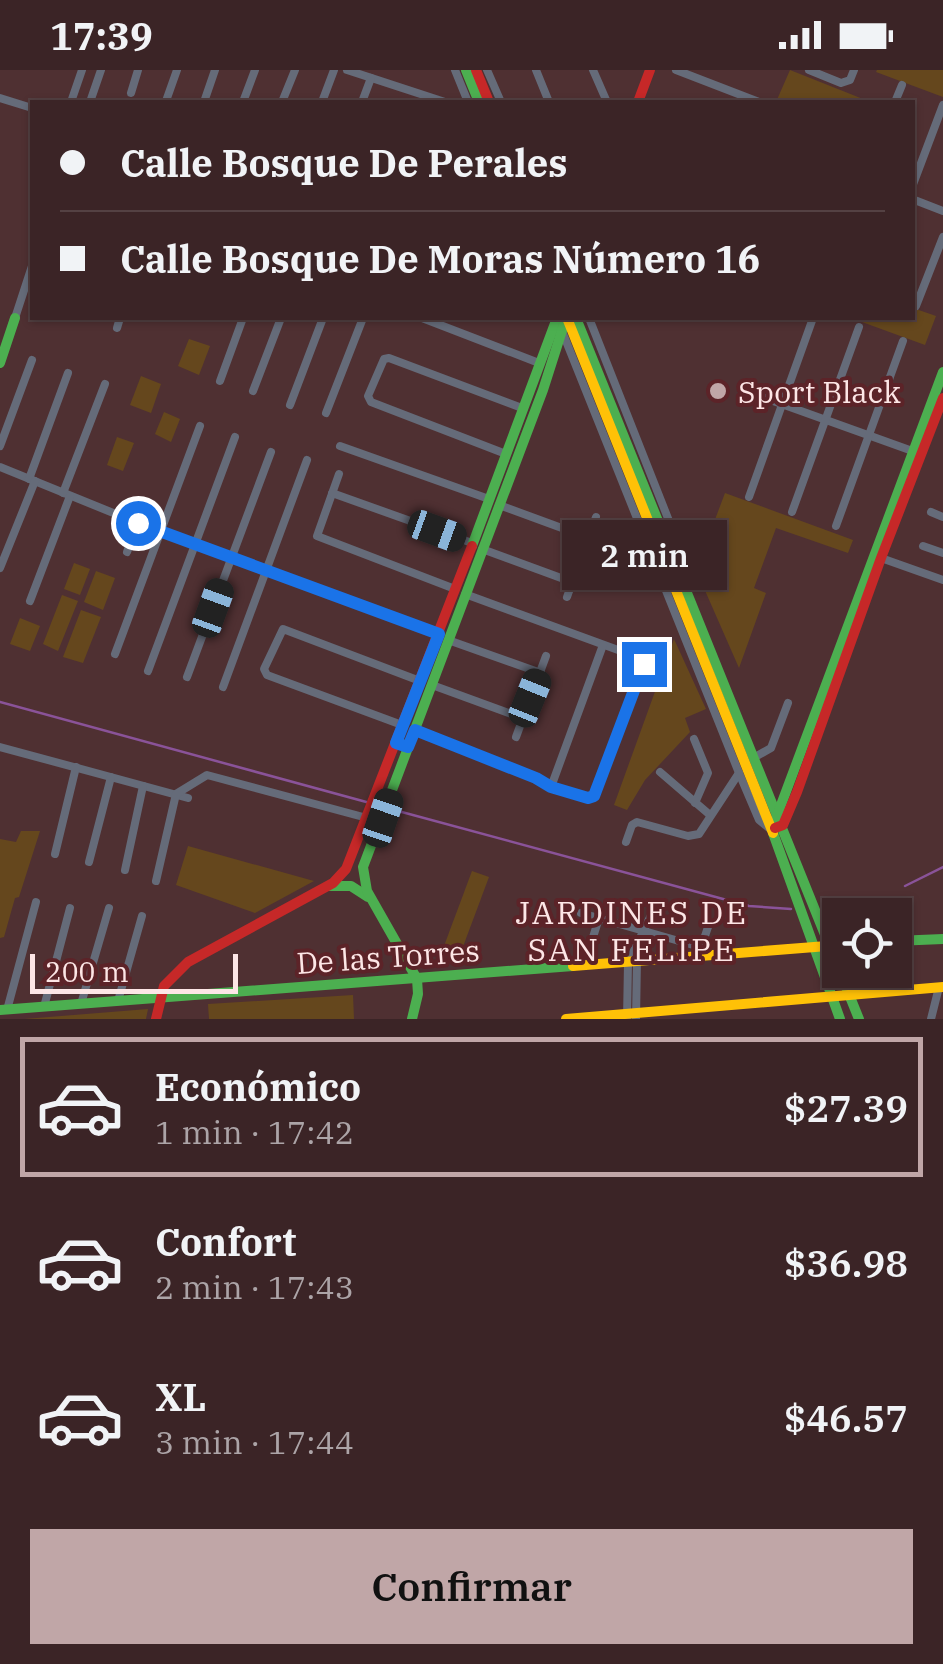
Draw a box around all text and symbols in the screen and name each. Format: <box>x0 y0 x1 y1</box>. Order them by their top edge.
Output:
text: 17:39 <box>50 11 153 60</box>
text: Calle Bosque De Perales <box>120 138 568 187</box>
text: Calle Bosque De Moras Número 16 <box>120 234 760 283</box>
place label: Sport Black <box>738 372 901 411</box>
marker: Sport Black <box>707 380 729 402</box>
route start <box>116 501 161 546</box>
car <box>404 507 470 555</box>
callout: 2 min <box>562 519 726 589</box>
text: 2 min <box>600 534 689 576</box>
car <box>189 575 237 641</box>
route end <box>622 642 667 687</box>
car <box>505 665 555 731</box>
car <box>359 785 407 851</box>
district label: JARDINES DE SAN FELIPE <box>515 891 749 970</box>
map controls <box>822 898 912 988</box>
button: locate <box>822 898 912 988</box>
street label: De las Torres <box>295 930 481 982</box>
scale bar <box>30 949 238 994</box>
text: 200 m <box>45 953 129 990</box>
icon: car <box>35 1062 125 1152</box>
text: Económico <box>155 1062 361 1111</box>
text: $27.39 <box>784 1083 908 1132</box>
text: 1 min · 17:42 <box>155 1111 354 1153</box>
icon: car <box>35 1217 125 1307</box>
text: Confort <box>155 1217 296 1266</box>
text: $36.98 <box>784 1238 908 1287</box>
text: 2 min · 17:43 <box>155 1266 354 1308</box>
icon: car <box>35 1372 125 1462</box>
text: XL <box>155 1372 206 1421</box>
text: $46.57 <box>784 1393 908 1442</box>
text: 3 min · 17:44 <box>155 1421 354 1463</box>
button: Confirmar <box>30 1529 913 1644</box>

